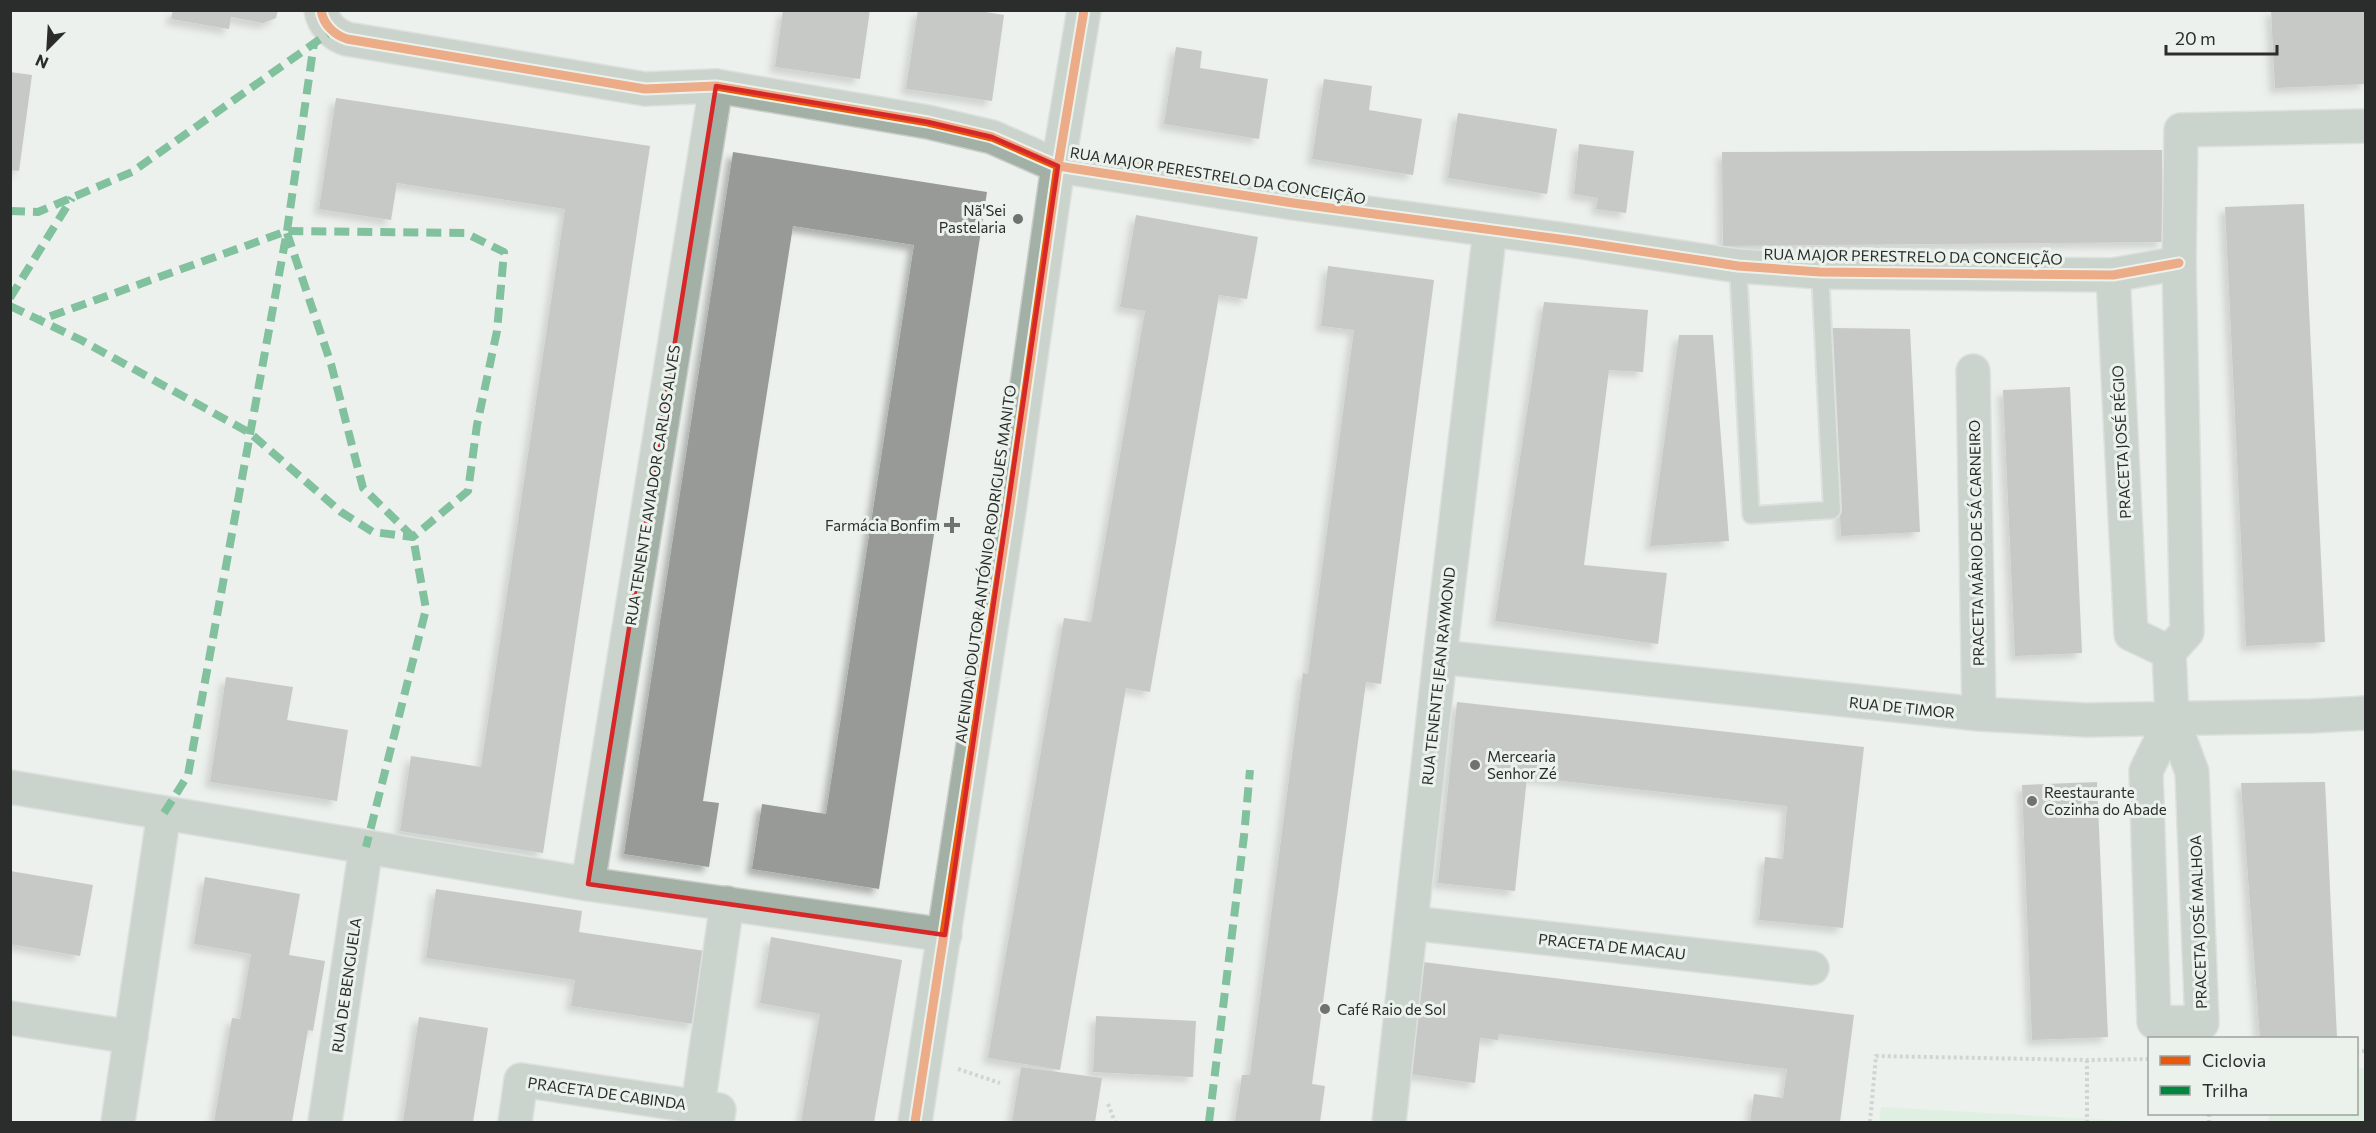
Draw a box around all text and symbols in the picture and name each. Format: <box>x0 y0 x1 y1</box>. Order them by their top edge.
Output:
north arrow <box>18 18 78 78</box>
scale bar <box>2166 18 2277 56</box>
text: 20 m <box>2175 27 2216 49</box>
text: N <box>32 51 51 73</box>
street label: RUA MAJOR PERESTRELO DA CONCEIÇÃO <box>1069 143 1367 207</box>
place label: Nã'Sei Pastelaria <box>939 201 1006 236</box>
marker: Nã'Sei Pastelaria <box>1011 212 1025 226</box>
street label: RUA MAJOR PERESTRELO DA CONCEIÇÃO <box>1763 244 2063 268</box>
street label: RUA TENENTE AVIADOR CARLOS ALVES <box>621 343 683 627</box>
street label: PRACETA JOSÉ RÉGIO <box>2107 365 2134 519</box>
street label: AVENIDA DOUTOR ANTÓNIO RODRIGUES MANITO <box>950 384 1019 744</box>
street label: PRACETA MÁRIO DE SÁ CARNEIRO <box>1964 420 1987 666</box>
place label: Farmácia Bonfim <box>825 516 940 534</box>
marker: Farmácia Bonfim <box>945 518 959 532</box>
street label: RUA TENENTE JEAN RAYMOND <box>1418 566 1458 786</box>
street label: RUA DE TIMOR <box>1848 692 1956 722</box>
place label: Mercearia Senhor Zé <box>1487 747 1557 782</box>
marker: Mercearia Senhor Zé <box>1468 758 1482 772</box>
place label: Reestaurante Cozinha do Abade <box>2044 783 2167 818</box>
marker: Reestaurante Cozinha do Abade <box>2025 794 2039 808</box>
street label: PRACETA JOSÉ MALHOA <box>2185 835 2210 1009</box>
street label: RUA DE BENGUELA <box>328 916 364 1054</box>
street label: PRACETA DE MACAU <box>1537 929 1687 963</box>
place label: Café Raio de Sol <box>1337 1000 1446 1018</box>
marker: Café Raio de Sol <box>1318 1002 1332 1016</box>
legend <box>2148 1037 2358 1115</box>
text: Ciclovia <box>2202 1049 2266 1071</box>
street label: PRACETA DE CABINDA <box>527 1073 687 1113</box>
text: Trilha <box>2202 1079 2248 1101</box>

